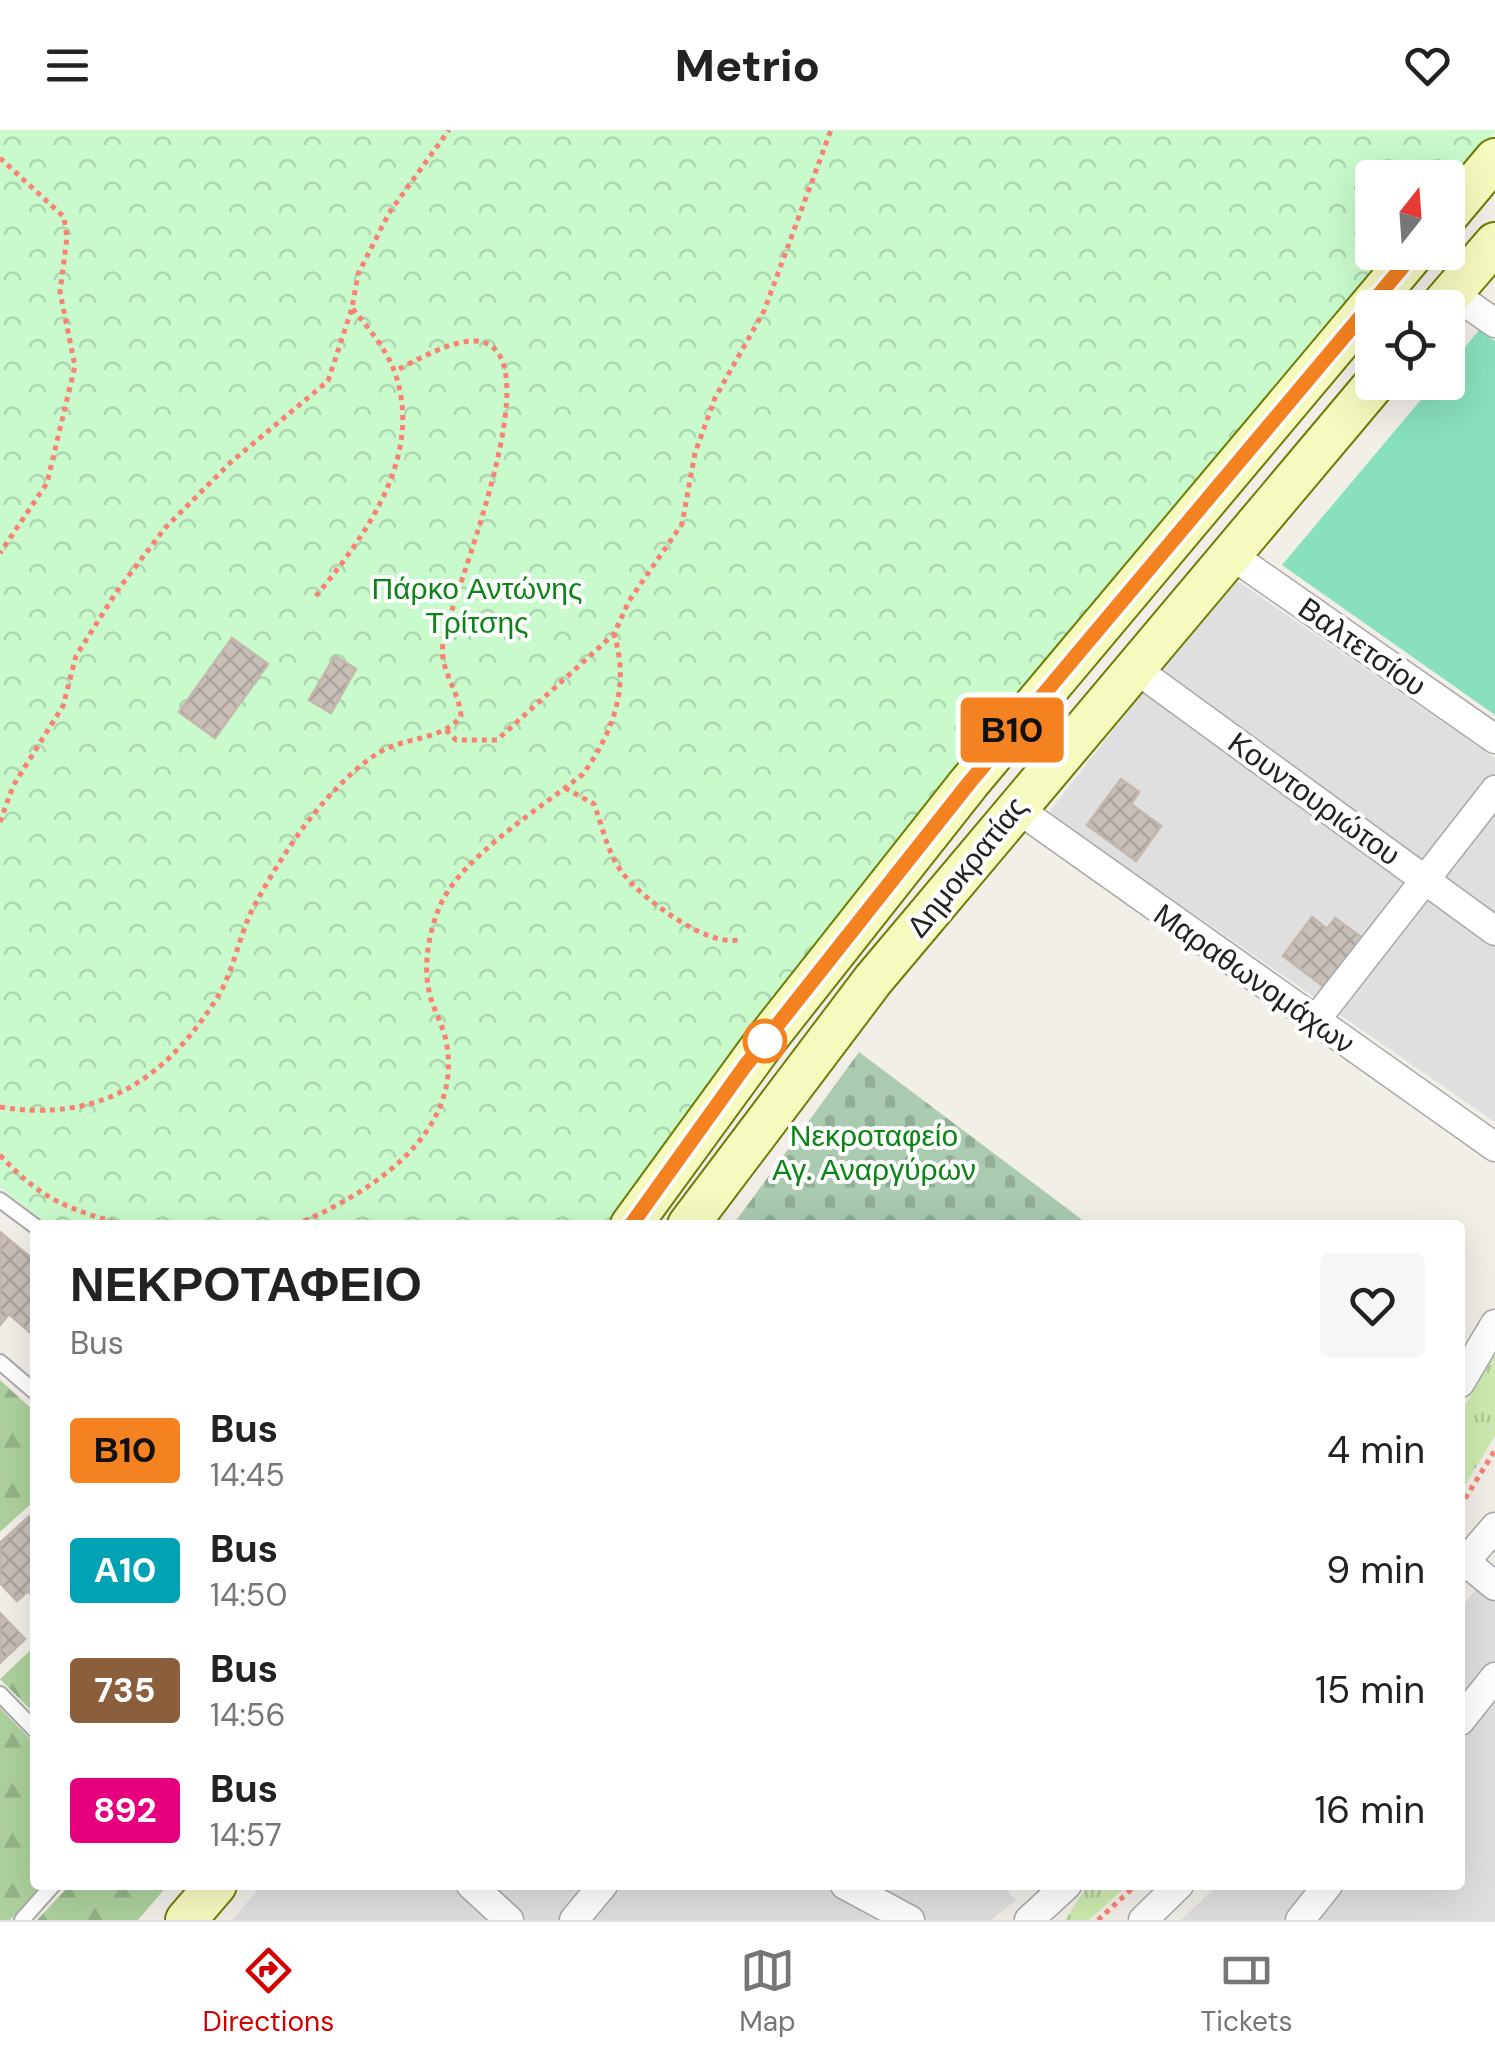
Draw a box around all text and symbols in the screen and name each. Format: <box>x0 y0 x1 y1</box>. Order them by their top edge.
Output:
text: Metrio <box>675 36 820 95</box>
icon: menu <box>40 38 95 93</box>
icon: heart <box>1400 38 1455 93</box>
north arrow <box>1355 160 1465 270</box>
map controls <box>1355 160 1465 400</box>
button: locate <box>1355 290 1465 400</box>
park label: Πάρκο Αντώνης Τρίτσης <box>372 569 582 642</box>
street label: Βαλτετσίου <box>1291 588 1434 705</box>
line badge: Β10 <box>954 698 1070 762</box>
text: Β10 <box>981 707 1043 753</box>
street label: Κουντουριώτου <box>1221 723 1408 874</box>
street label: Δημοκρατίας <box>898 788 1035 945</box>
street label: Μαραθωνομάχων <box>1146 895 1362 1062</box>
unlabelled marker <box>744 1020 786 1062</box>
park label: Νεκροταφείο Αγ. Αναργύρων <box>772 1116 976 1189</box>
text: ΝΕΚΡΟΤΑΦΕΙΟ <box>70 1253 422 1316</box>
button: heart <box>1320 1253 1425 1358</box>
text: Bus <box>70 1322 124 1364</box>
text: Bus <box>210 1404 278 1454</box>
text: 4 min <box>1327 1425 1425 1475</box>
text: Β10 <box>94 1427 156 1473</box>
text: 14:45 <box>210 1454 285 1496</box>
text: Bus <box>210 1524 278 1574</box>
text: 9 min <box>1326 1545 1425 1595</box>
text: Α10 <box>94 1547 156 1593</box>
text: 14:50 <box>210 1574 287 1616</box>
text: Bus <box>210 1644 278 1694</box>
text: 15 min <box>1315 1665 1425 1715</box>
text: 735 <box>94 1667 156 1713</box>
text: 14:56 <box>210 1694 286 1736</box>
text: Bus <box>210 1764 278 1814</box>
text: 16 min <box>1314 1785 1425 1835</box>
text: 892 <box>93 1787 157 1833</box>
text: 14:57 <box>210 1814 282 1856</box>
tab: Directions <box>202 1943 334 2040</box>
tab: Map <box>739 1943 796 2040</box>
tab: Tickets <box>1200 1943 1292 2040</box>

